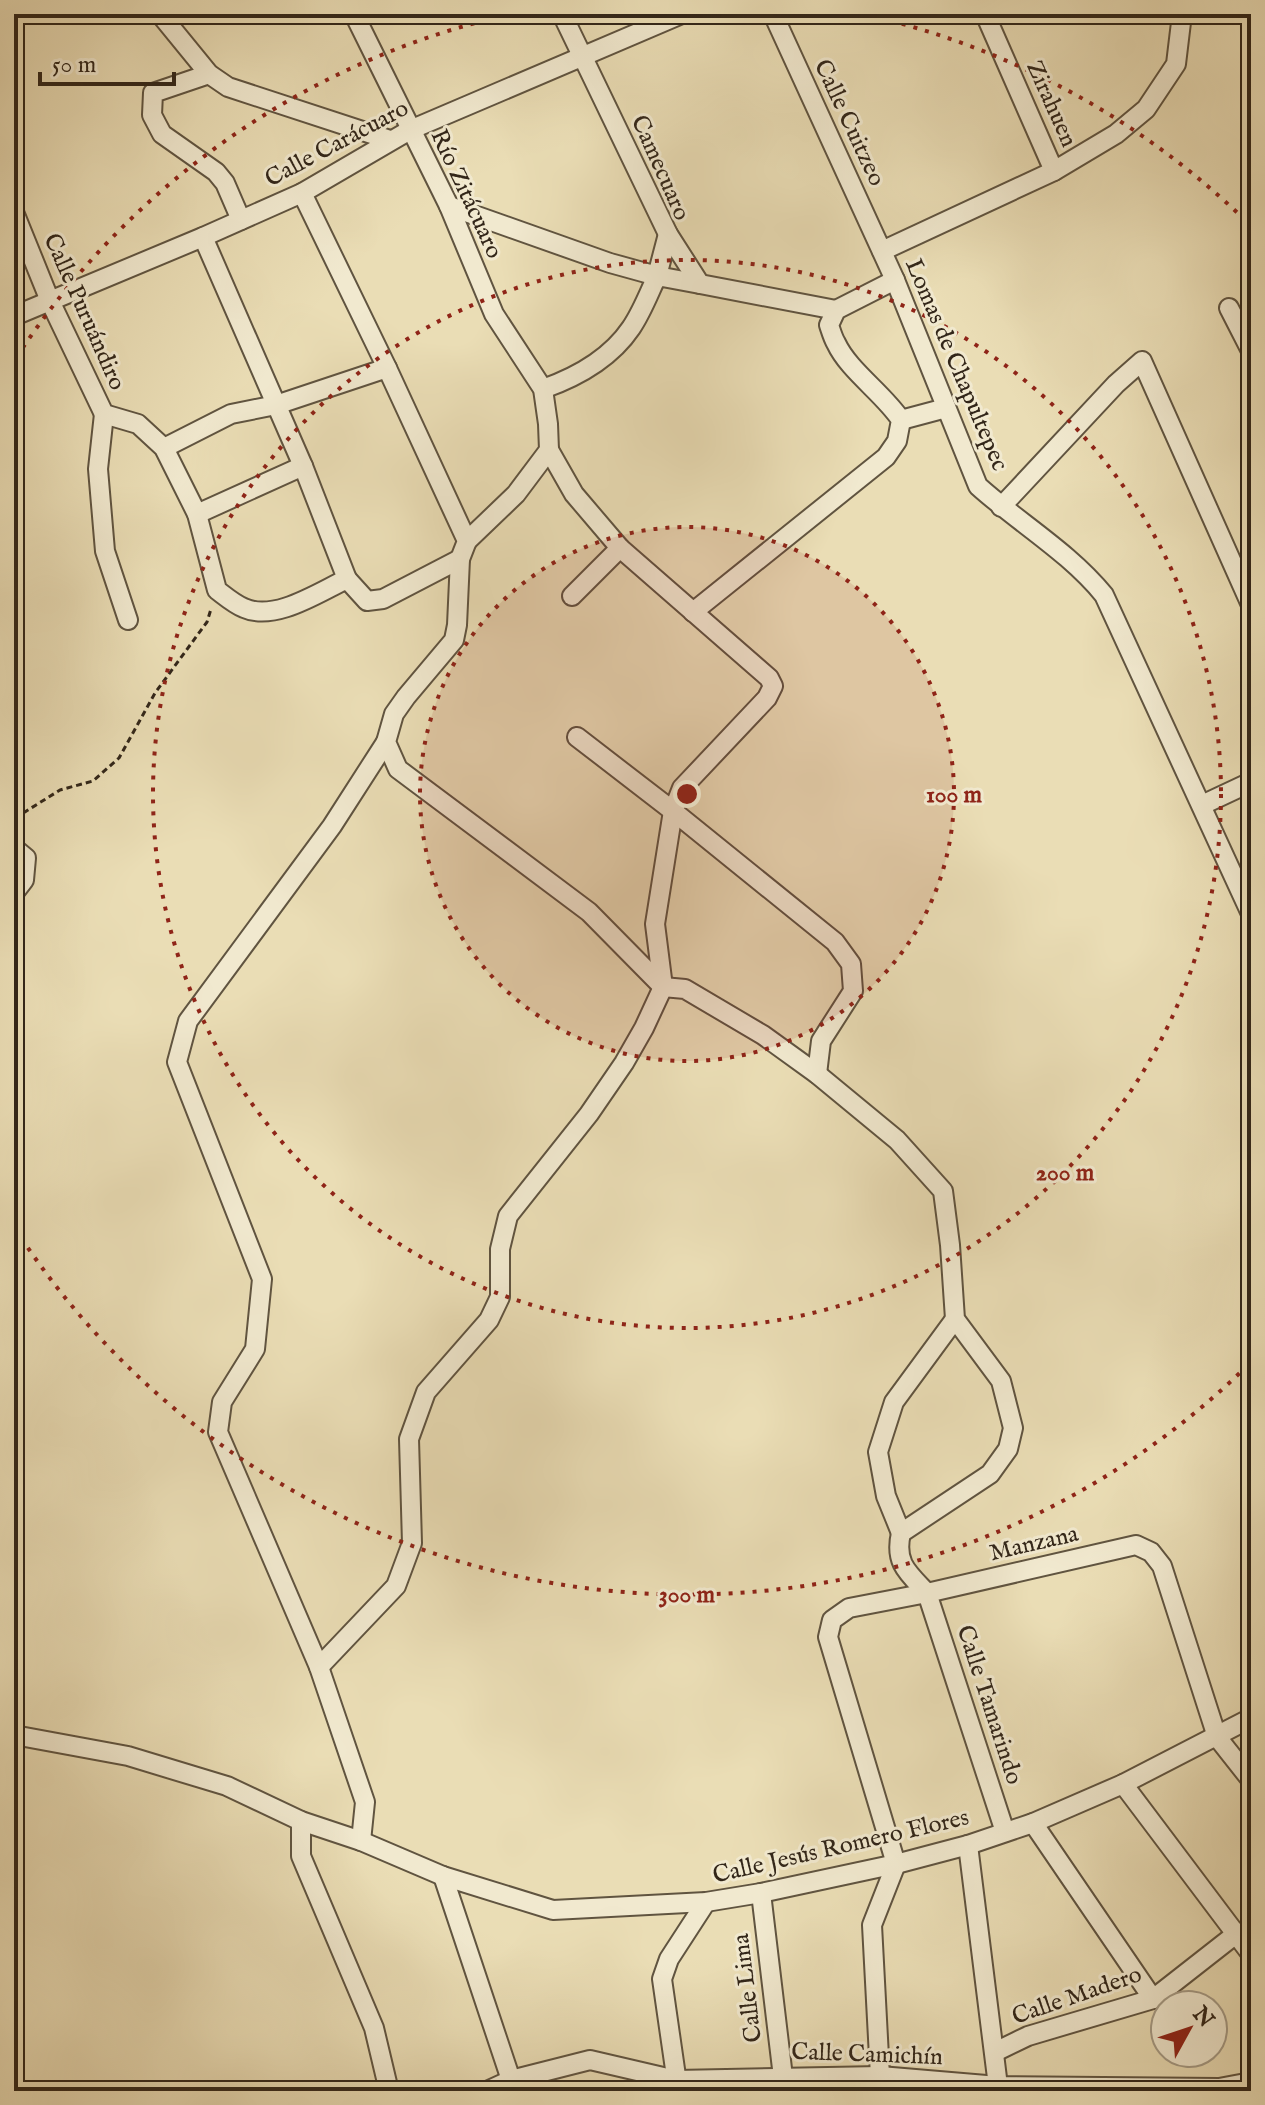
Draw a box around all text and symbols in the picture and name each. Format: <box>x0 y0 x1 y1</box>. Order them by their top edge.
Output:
scale bar <box>40 36 174 86</box>
text: 50 m <box>52 50 96 81</box>
street label: Calle Cuitzeo <box>806 55 892 191</box>
street label: Zirahuen <box>1018 56 1084 152</box>
street label: Calle Carácuaro <box>260 93 414 195</box>
street label: Camecuaro <box>623 111 697 225</box>
street label: Río Zitácuaro <box>423 124 510 264</box>
street label: Calle Puruándiro <box>36 229 132 395</box>
street label: Lomas de Chapultepec <box>897 254 1015 476</box>
centre of rings <box>673 780 701 808</box>
text: 100 m <box>926 780 983 811</box>
text: 200 m <box>1036 1158 1095 1189</box>
street label: Manzana <box>986 1519 1082 1569</box>
text: 300 m <box>659 1580 716 1611</box>
street label: Calle Tamarindo <box>949 1622 1029 1789</box>
street label: Calle Jesús Romero Flores <box>710 1802 972 1892</box>
street label: Calle Lima <box>726 1931 770 2044</box>
street label: Calle Madero <box>1008 1959 1146 2033</box>
north arrow <box>1149 1989 1229 2069</box>
text: N <box>1185 2000 1220 2034</box>
street label: Calle Camichín <box>791 2037 943 2073</box>

